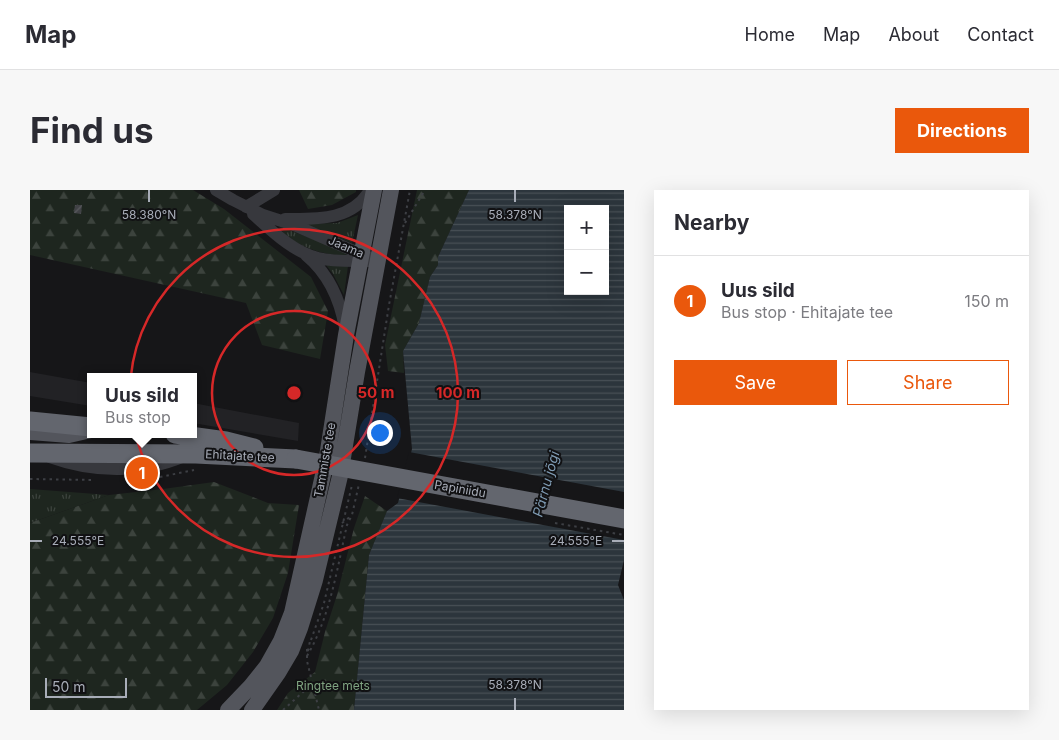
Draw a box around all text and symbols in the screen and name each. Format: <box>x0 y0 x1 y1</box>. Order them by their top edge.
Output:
text: Map <box>25 20 76 49</box>
text: Home <box>745 24 795 45</box>
text: Map <box>823 24 860 45</box>
text: About <box>888 24 939 45</box>
text: Contact <box>967 24 1034 45</box>
button: Directions <box>895 108 1029 153</box>
text: Find us <box>30 109 154 151</box>
map controls <box>564 205 609 295</box>
button: + <box>564 205 609 250</box>
text: 58.380°N <box>122 207 176 222</box>
text: 58.378°N <box>488 207 542 222</box>
text: Nearby <box>674 210 749 235</box>
street label: Jaama <box>326 232 366 261</box>
button: − <box>564 250 609 295</box>
text: Uus sild <box>721 279 795 302</box>
text: 1 <box>687 291 693 311</box>
text: 150 m <box>964 291 1009 311</box>
text: Bus stop · Ehitajate tee <box>721 302 893 322</box>
button: Save <box>674 360 837 405</box>
button: Share <box>847 360 1009 405</box>
popup <box>87 373 197 438</box>
text: 50 m <box>358 383 394 402</box>
text: 100 m <box>436 383 480 402</box>
text: Uus sild <box>105 384 179 407</box>
centre of rings <box>285 384 303 402</box>
text: Bus stop <box>105 407 171 427</box>
your location <box>367 420 393 446</box>
street label: Tammiste tee <box>311 421 338 499</box>
street label: Ehitajate tee <box>205 446 275 465</box>
water label: Pärnu jõgi <box>529 449 563 519</box>
pin: 1 <box>126 454 158 492</box>
street label: Papiniidu <box>433 477 487 500</box>
text: 24.555°E <box>52 533 104 548</box>
text: 24.555°E <box>550 533 602 548</box>
scale bar <box>45 675 128 698</box>
text: 58.378°N <box>488 677 542 692</box>
text: 50 m <box>52 678 86 695</box>
park label: Ringtee mets <box>296 678 370 693</box>

